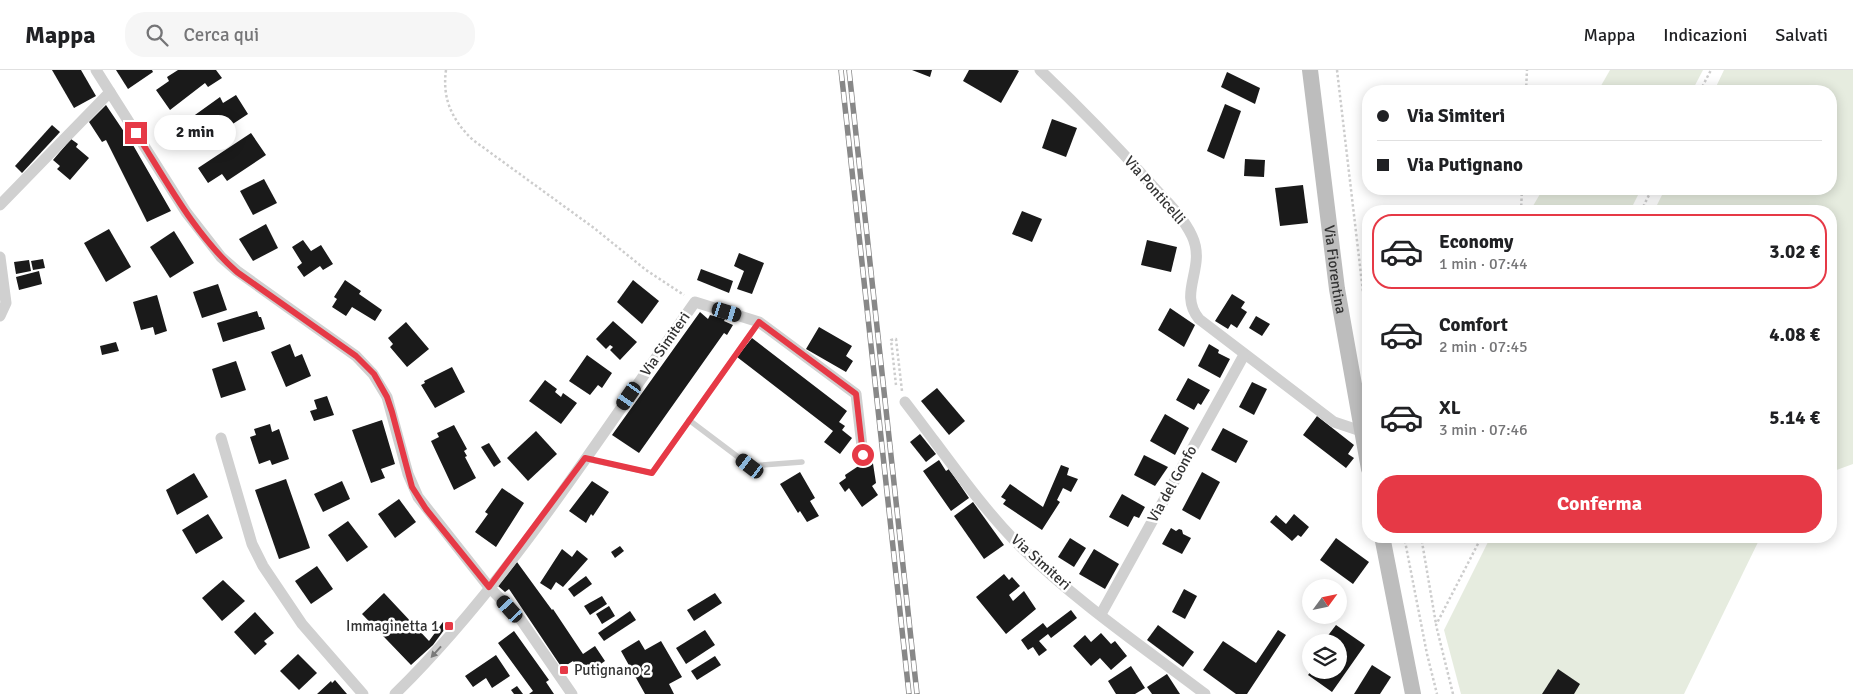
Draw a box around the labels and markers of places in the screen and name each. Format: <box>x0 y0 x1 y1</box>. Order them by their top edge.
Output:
place label: Immaginetta 1 <box>346 617 439 635</box>
marker: Immaginetta 1 <box>443 620 455 632</box>
place label: Putignano 2 <box>574 661 651 679</box>
marker: Putignano 2 <box>558 664 570 676</box>

